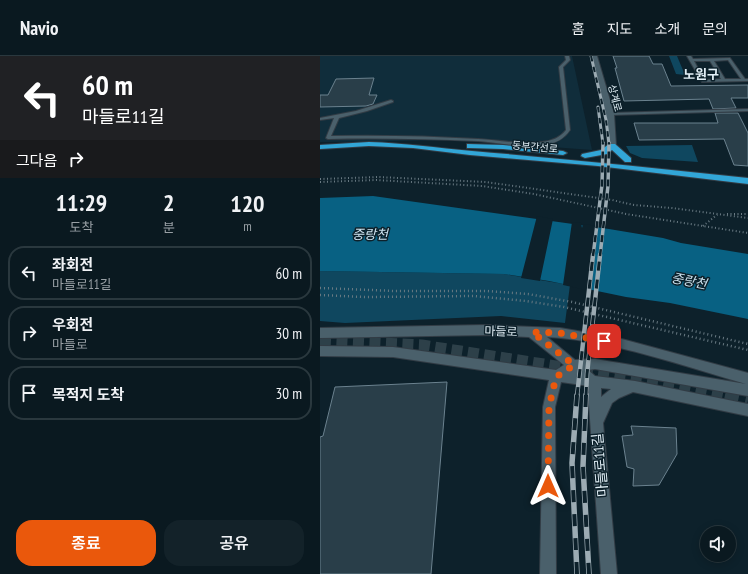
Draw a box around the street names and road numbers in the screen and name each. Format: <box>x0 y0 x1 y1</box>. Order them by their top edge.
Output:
street label: 상계로 <box>605 83 625 113</box>
street label: 동부간선로 <box>512 139 558 155</box>
street label: 마들로 <box>484 323 518 339</box>
street label: 마들로11길 <box>588 432 612 498</box>

